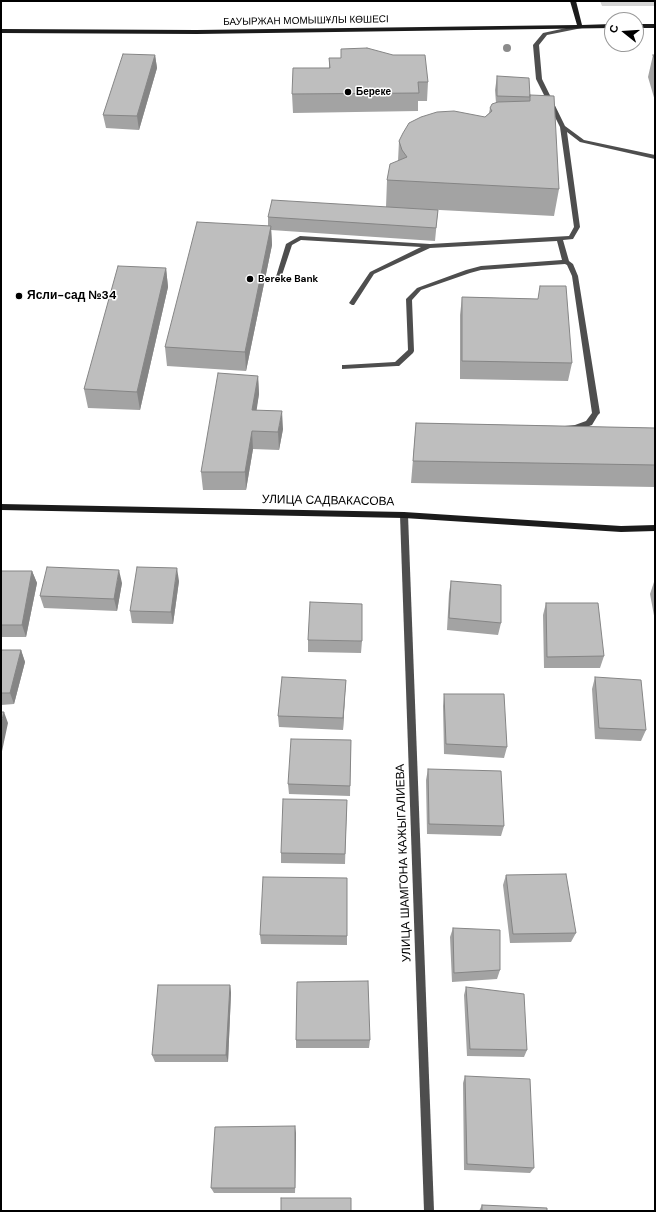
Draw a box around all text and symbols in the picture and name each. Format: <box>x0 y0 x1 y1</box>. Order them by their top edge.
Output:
north arrow <box>604 12 644 52</box>
street label: БАУЫРЖАН МОМЫШҰЛЫ КӨШЕСІ <box>223 14 389 28</box>
text: С <box>606 23 621 35</box>
place label: Береке <box>356 86 391 98</box>
marker: Береке <box>343 87 353 97</box>
place label: Bereke Bank <box>258 273 318 285</box>
marker: Bereke Bank <box>245 274 255 284</box>
place label: Ясли-сад №34 <box>27 289 117 303</box>
marker: Ясли-сад №34 <box>14 291 24 301</box>
street label: УЛИЦА САДВАКАСОВА <box>262 493 394 509</box>
street label: УЛИЦА ШАМГОНА КАЖЫГАЛИЕВА <box>393 764 415 962</box>

